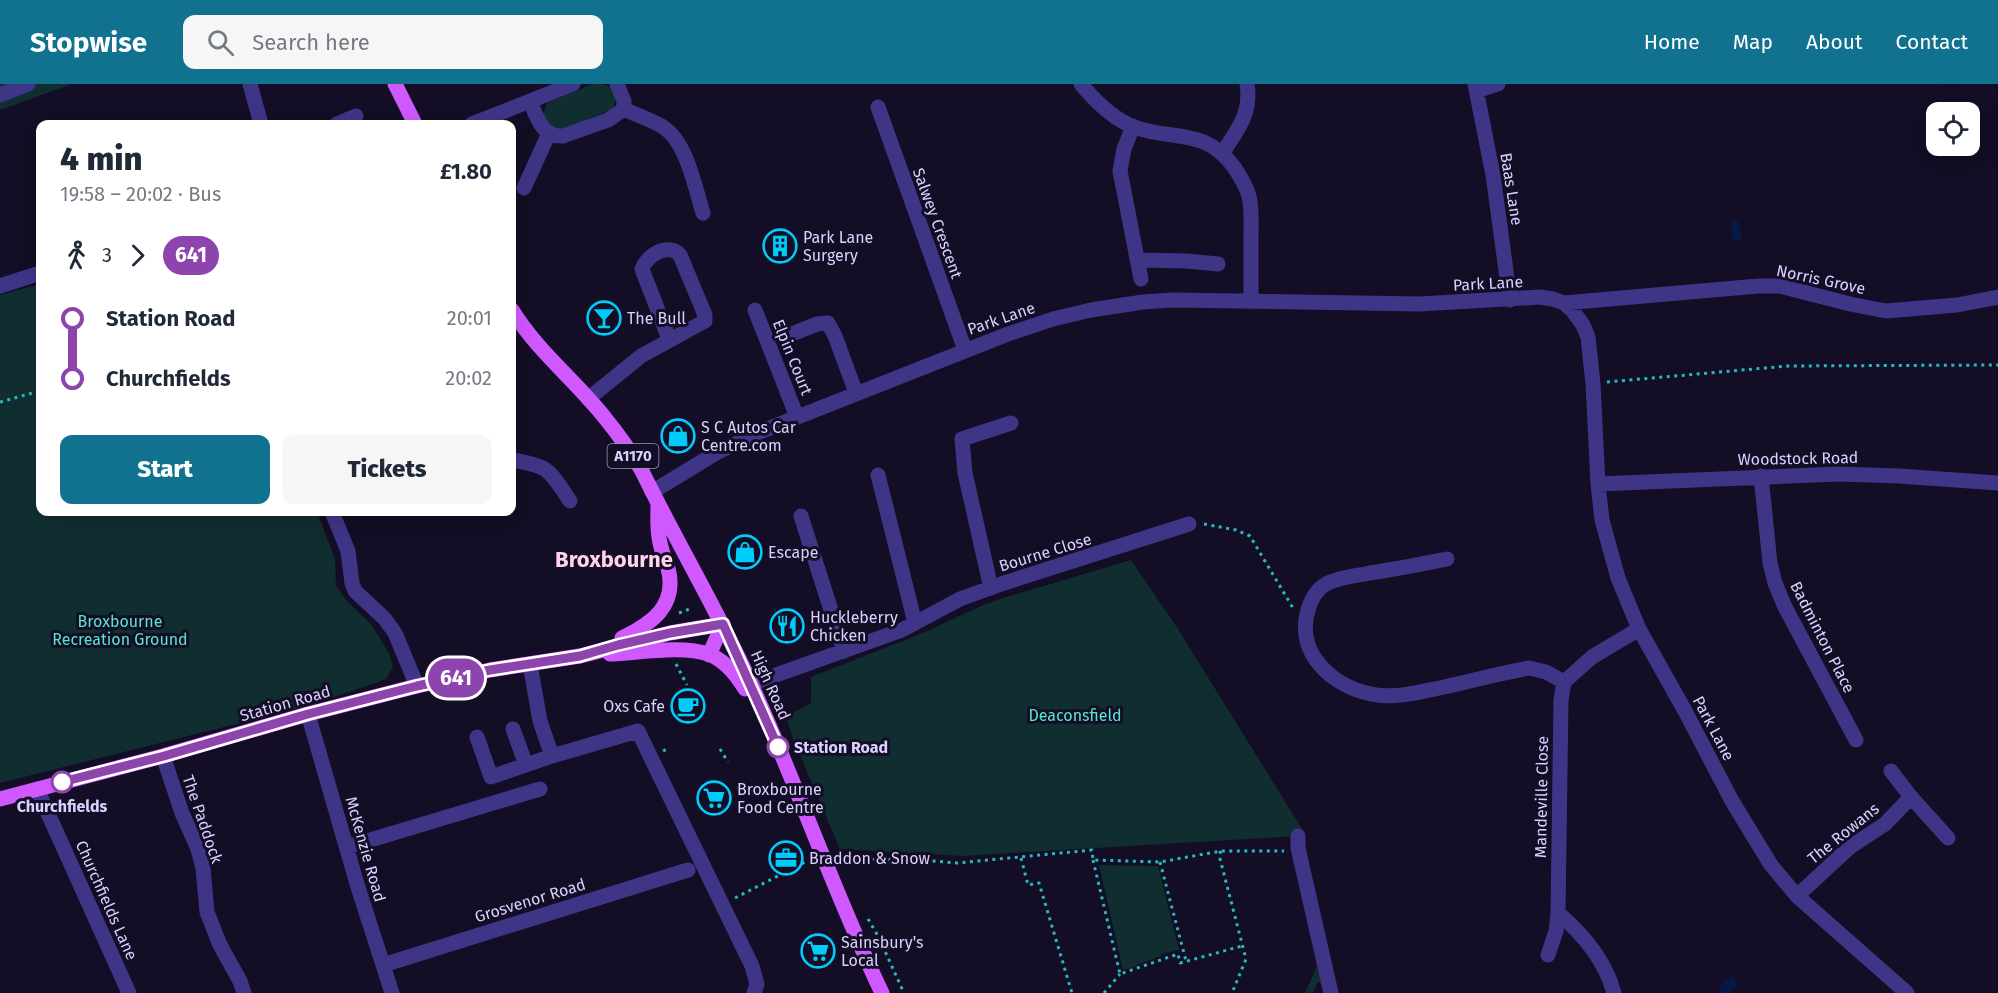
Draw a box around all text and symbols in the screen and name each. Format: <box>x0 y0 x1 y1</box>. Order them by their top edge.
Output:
search box <box>183 15 603 69</box>
text: Stopwise <box>30 26 147 59</box>
icon: search <box>204 26 237 59</box>
text: Search here <box>252 29 370 56</box>
text: Home <box>1644 29 1700 55</box>
text: Map <box>1733 29 1773 55</box>
text: About <box>1806 29 1863 55</box>
text: Contact <box>1896 29 1968 55</box>
map controls <box>1926 102 1980 156</box>
button: locate <box>1926 102 1980 156</box>
text: 4 min <box>60 139 143 179</box>
street label: Baas Lane <box>1496 151 1527 227</box>
text: £1.80 <box>440 158 492 185</box>
street label: Salwey Crescent <box>909 165 966 281</box>
text: 19:58 – 20:02 · Bus <box>60 182 221 206</box>
building icon: Park Lane Surgery <box>762 228 798 264</box>
place label: Park Lane Surgery <box>803 228 873 265</box>
icon: walk <box>60 239 93 272</box>
icon: forward <box>121 239 154 272</box>
text: 641 <box>175 242 207 268</box>
text: 3 <box>102 243 112 267</box>
street label: Norris Grove <box>1775 261 1867 298</box>
street label: Park Lane <box>1452 272 1524 295</box>
street label: Park Lane <box>965 298 1038 339</box>
bar icon: The Bull <box>586 300 622 336</box>
text: Station Road <box>106 305 235 332</box>
text: 20:01 <box>447 306 492 330</box>
place label: The Bull <box>627 309 686 328</box>
street label: Elpin Court <box>769 317 816 398</box>
text: Churchfields <box>106 365 231 392</box>
text: 20:02 <box>445 366 492 390</box>
shop icon: S C Autos Car Centre.com <box>660 418 696 454</box>
place label: S C Autos Car Centre.com <box>701 418 797 455</box>
button: Start <box>60 435 270 504</box>
button: Tickets <box>282 435 492 504</box>
road number: A1170 <box>608 444 658 468</box>
street label: Woodstock Road <box>1738 448 1858 469</box>
street label: Bourne Close <box>997 529 1094 576</box>
shop icon: Escape <box>727 534 763 570</box>
place label: Escape <box>768 543 818 562</box>
district label: Broxbourne <box>555 546 673 573</box>
street label: Badminton Place <box>1786 578 1859 696</box>
restaurant icon: Huckleberry Chicken <box>769 608 805 644</box>
place label: Huckleberry Chicken <box>810 608 898 645</box>
park label: Broxbourne Recreation Ground <box>52 612 188 649</box>
street label: High Road <box>747 647 794 723</box>
line badge: 641 <box>422 658 490 698</box>
text: 641 <box>440 665 472 691</box>
street label: Station Road <box>238 681 333 725</box>
cafe icon: Oxs Cafe <box>670 688 706 724</box>
street label: Park Lane <box>1689 693 1738 764</box>
place label: Oxs Cafe <box>603 697 665 716</box>
park label: Deaconsfield <box>1028 706 1122 725</box>
marker: Station Road <box>767 736 789 758</box>
street label: Mandeville Close <box>1531 736 1552 858</box>
place label: Station Road <box>794 738 888 757</box>
marker: Churchfields <box>51 771 73 793</box>
street label: The Paddock <box>179 773 227 867</box>
supermarket icon: Broxbourne Food Centre <box>696 780 732 816</box>
place label: Broxbourne Food Centre <box>737 780 824 817</box>
street label: McKenzie Road <box>341 794 390 904</box>
place label: Churchfields <box>17 797 108 816</box>
street label: The Rowans <box>1804 799 1883 868</box>
street label: Churchfields Lane <box>72 838 141 963</box>
office icon: Braddon & Snow <box>768 840 804 876</box>
place label: Braddon & Snow <box>809 849 930 868</box>
street label: Grosvenor Road <box>472 875 588 926</box>
supermarket icon: Sainsbury's Local <box>800 933 836 969</box>
place label: Sainsbury's Local <box>841 933 923 970</box>

